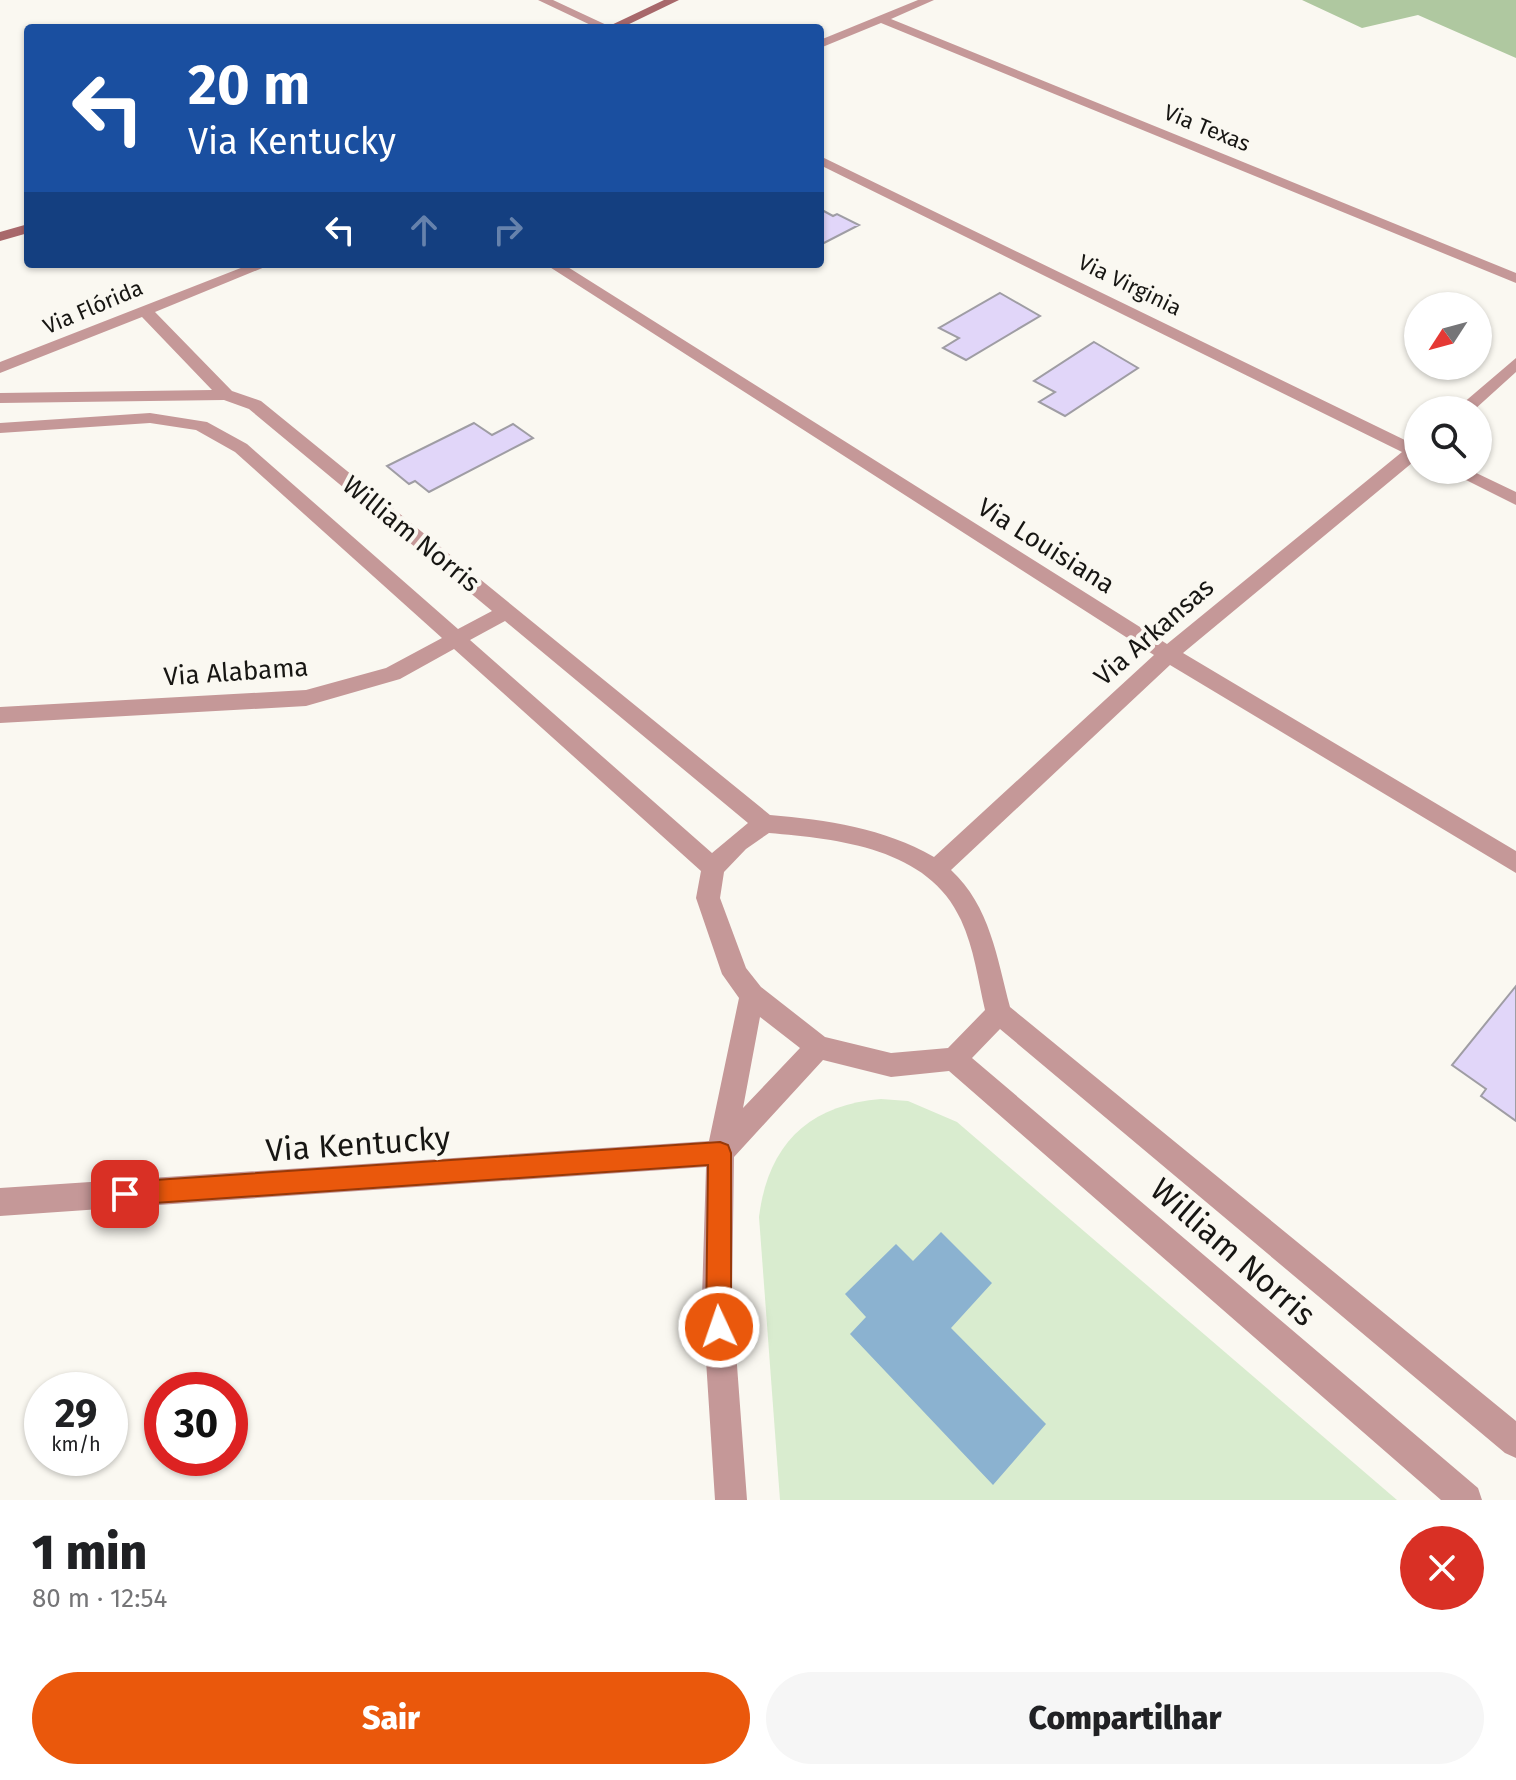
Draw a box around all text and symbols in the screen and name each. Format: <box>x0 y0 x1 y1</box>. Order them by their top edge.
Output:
text: 20 m <box>188 52 310 119</box>
icon: left <box>56 56 160 160</box>
street label: Via Texas <box>1160 99 1254 157</box>
text: Via Kentucky <box>188 120 396 164</box>
icon: left <box>318 208 362 252</box>
icon: ahead <box>402 208 446 252</box>
icon: right <box>486 208 530 252</box>
street label: Via Virginia <box>1074 248 1186 322</box>
street label: Via Flórida <box>39 274 147 340</box>
north arrow <box>1404 292 1492 380</box>
map controls <box>1404 292 1492 484</box>
button: search <box>1404 396 1492 484</box>
street label: William Norris <box>336 469 486 599</box>
street label: Via Louisiana <box>972 492 1120 600</box>
street label: Via Arkansas <box>1088 572 1220 692</box>
street label: Via Alabama <box>163 651 309 693</box>
street label: Via Kentucky <box>264 1119 452 1169</box>
pin <box>91 1160 159 1228</box>
street label: William Norris <box>1143 1170 1323 1334</box>
icon: arrive <box>103 1172 147 1216</box>
position arrow <box>677 1285 761 1369</box>
speed limit sign: 30 <box>144 1372 248 1476</box>
text: 29 <box>55 1390 97 1438</box>
text: km/h <box>51 1432 101 1456</box>
text: 1 min <box>32 1524 147 1582</box>
button: close <box>1400 1526 1484 1610</box>
text: 80 m · 12:54 <box>32 1583 167 1614</box>
button: Sair <box>32 1672 750 1764</box>
button: Compartilhar <box>766 1672 1484 1764</box>

